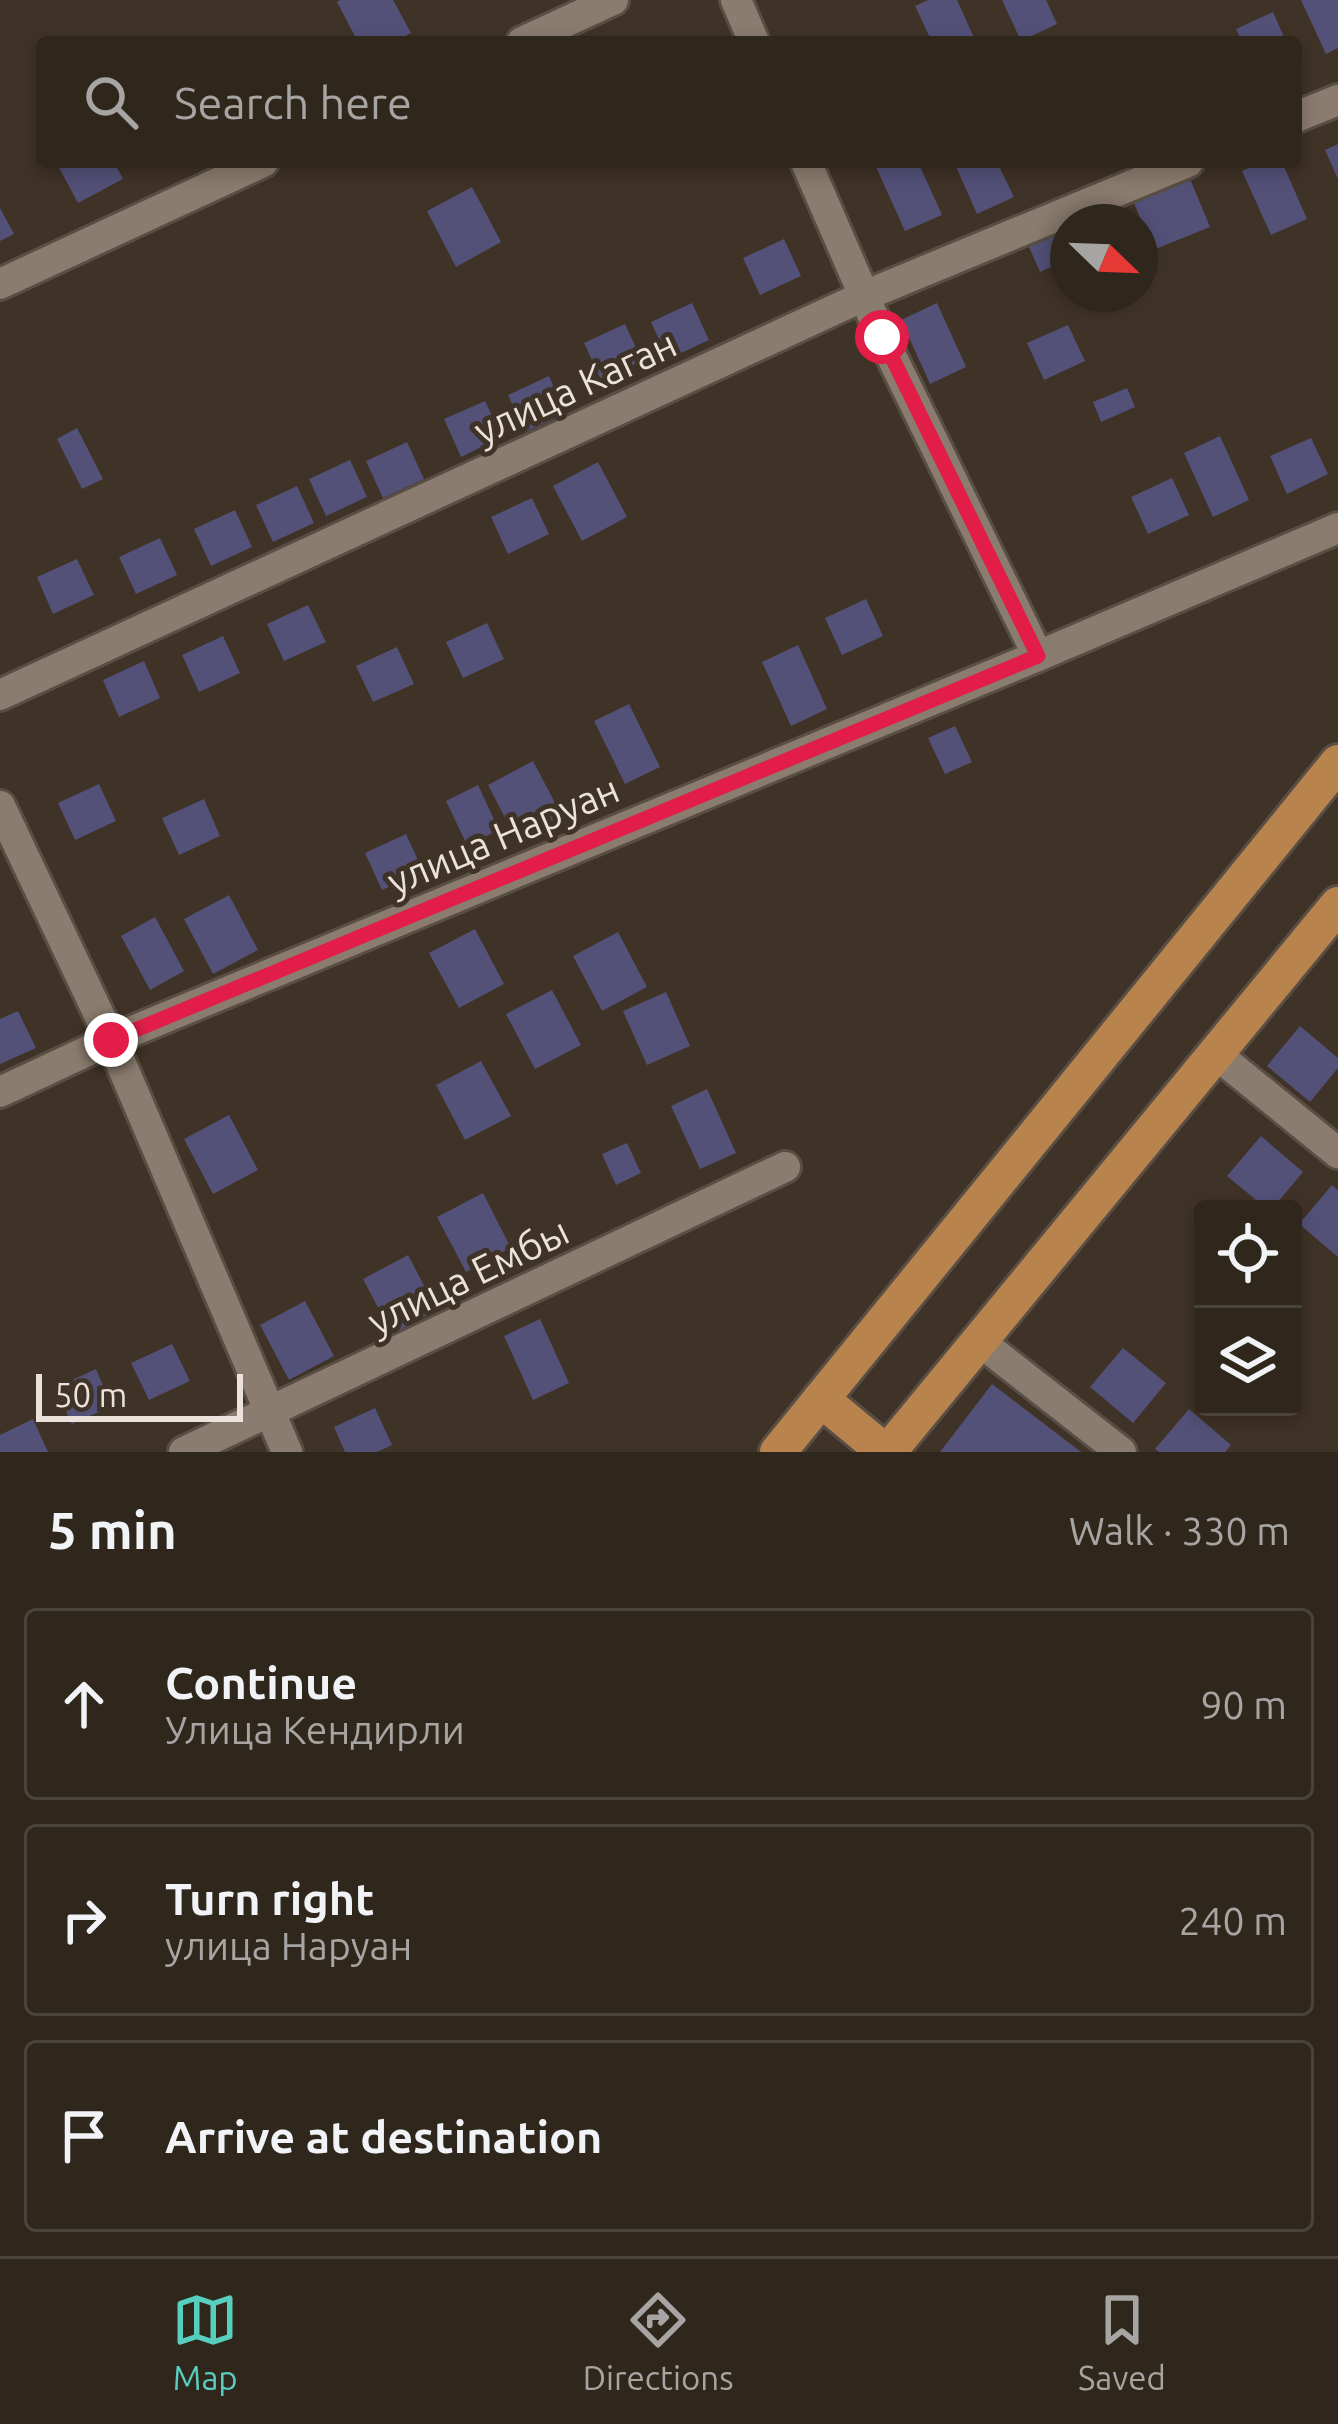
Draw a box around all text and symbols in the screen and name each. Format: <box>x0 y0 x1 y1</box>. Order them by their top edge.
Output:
search box <box>36 36 1302 168</box>
icon: search <box>78 69 144 135</box>
text: Search here <box>174 77 412 128</box>
north arrow <box>1050 204 1158 312</box>
route start <box>855 310 909 364</box>
street label: улица Каган <box>467 321 683 452</box>
street label: улица Наруан <box>381 766 625 903</box>
route end <box>84 1013 138 1067</box>
map controls <box>1194 1200 1302 1416</box>
button: locate <box>1194 1200 1302 1308</box>
street label: улица Ембы <box>360 1208 575 1343</box>
button: layers <box>1194 1308 1302 1416</box>
scale bar <box>36 1368 243 1421</box>
text: 50 m <box>54 1376 127 1413</box>
text: 5 min <box>48 1501 177 1559</box>
text: Walk · 330 m <box>1069 1509 1290 1552</box>
text: Continue <box>165 1657 357 1708</box>
icon: ahead <box>51 1671 117 1737</box>
text: 90 m <box>1200 1683 1287 1726</box>
text: Улица Кендирли <box>165 1708 465 1751</box>
text: Turn right <box>165 1873 374 1924</box>
icon: right <box>51 1887 117 1953</box>
text: 240 m <box>1178 1899 1287 1942</box>
text: улица Наруан <box>165 1924 412 1967</box>
icon: arrive <box>51 2103 117 2169</box>
text: Arrive at destination <box>165 2111 602 2162</box>
tab: Map <box>172 2287 238 2396</box>
tab: Directions <box>583 2287 733 2396</box>
tab: Saved <box>1078 2287 1166 2396</box>

